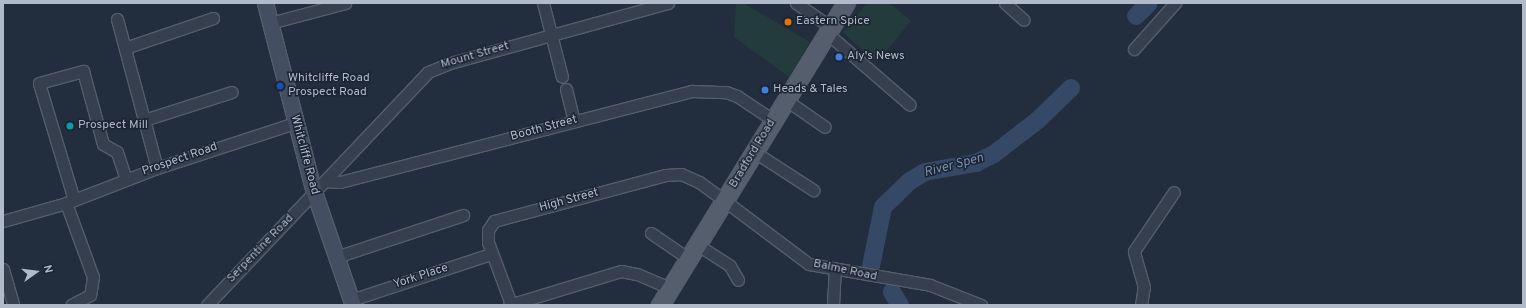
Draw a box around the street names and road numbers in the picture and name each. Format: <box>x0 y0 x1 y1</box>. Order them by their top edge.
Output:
street label: Mount Street <box>439 39 511 73</box>
street label: Booth Street <box>509 113 579 145</box>
street label: Whitcliffe Road <box>286 114 322 196</box>
street label: Bradford Road <box>727 117 779 191</box>
street label: Prospect Road <box>140 140 220 180</box>
street label: High Street <box>538 186 600 216</box>
street label: Serpentine Road <box>225 212 297 286</box>
street label: Balme Road <box>812 257 878 285</box>
street label: York Place <box>392 261 450 293</box>

